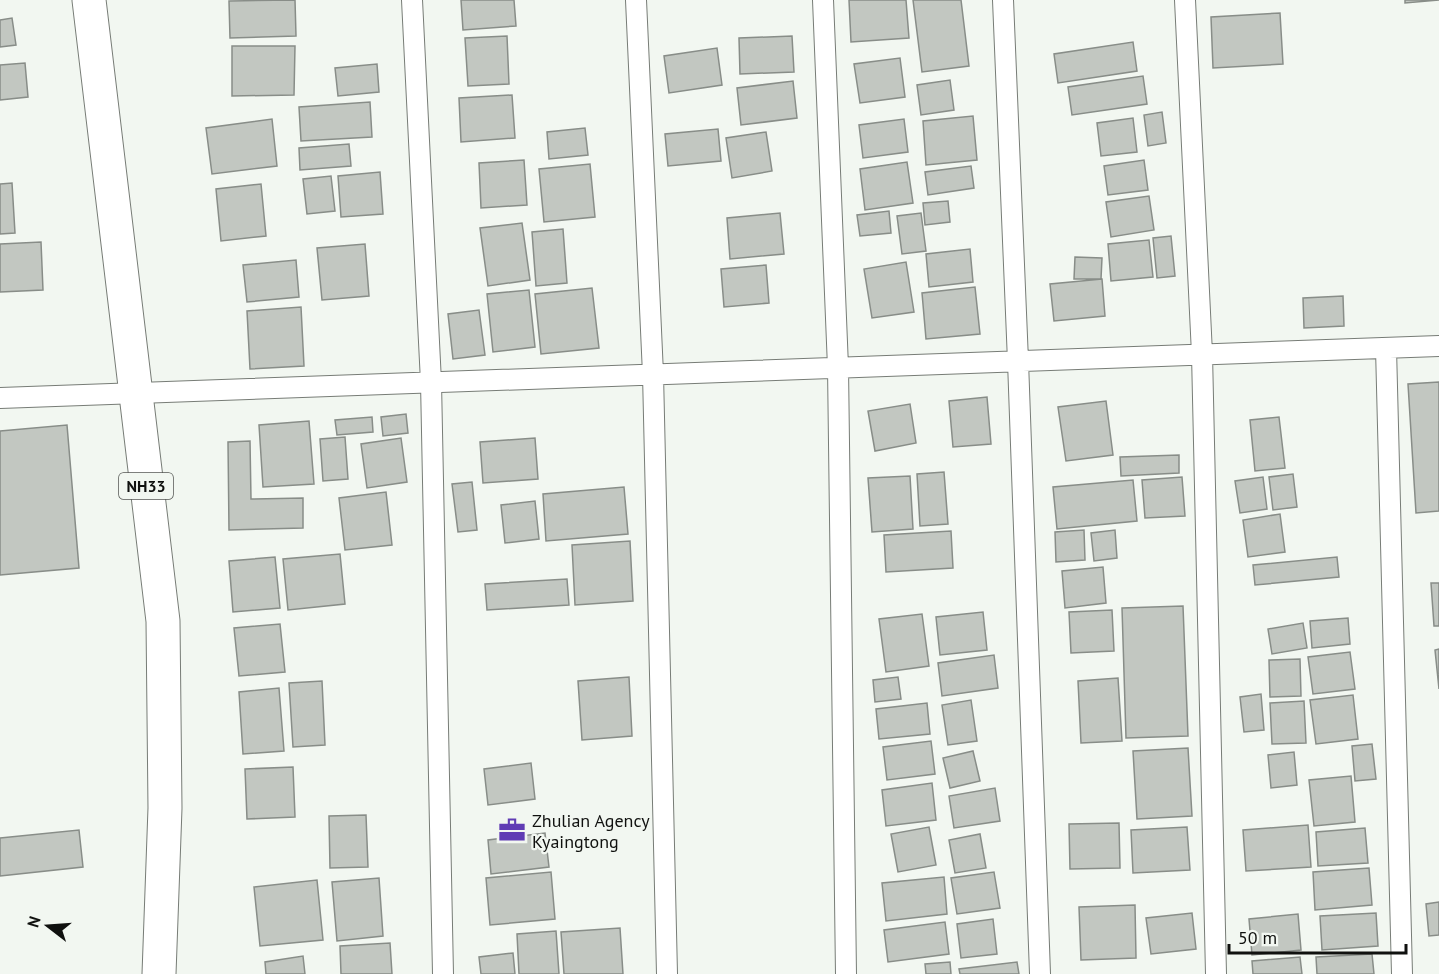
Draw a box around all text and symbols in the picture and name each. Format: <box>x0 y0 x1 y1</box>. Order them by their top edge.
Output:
road number: NH33 <box>119 473 173 499</box>
place label: Zhulian Agency Kyaingtong <box>532 809 650 853</box>
office icon: Zhulian Agency Kyaingtong <box>497 815 527 845</box>
north arrow <box>18 896 78 956</box>
text: N <box>23 914 45 930</box>
scale bar <box>1229 917 1406 955</box>
text: 50 m <box>1238 926 1277 949</box>

